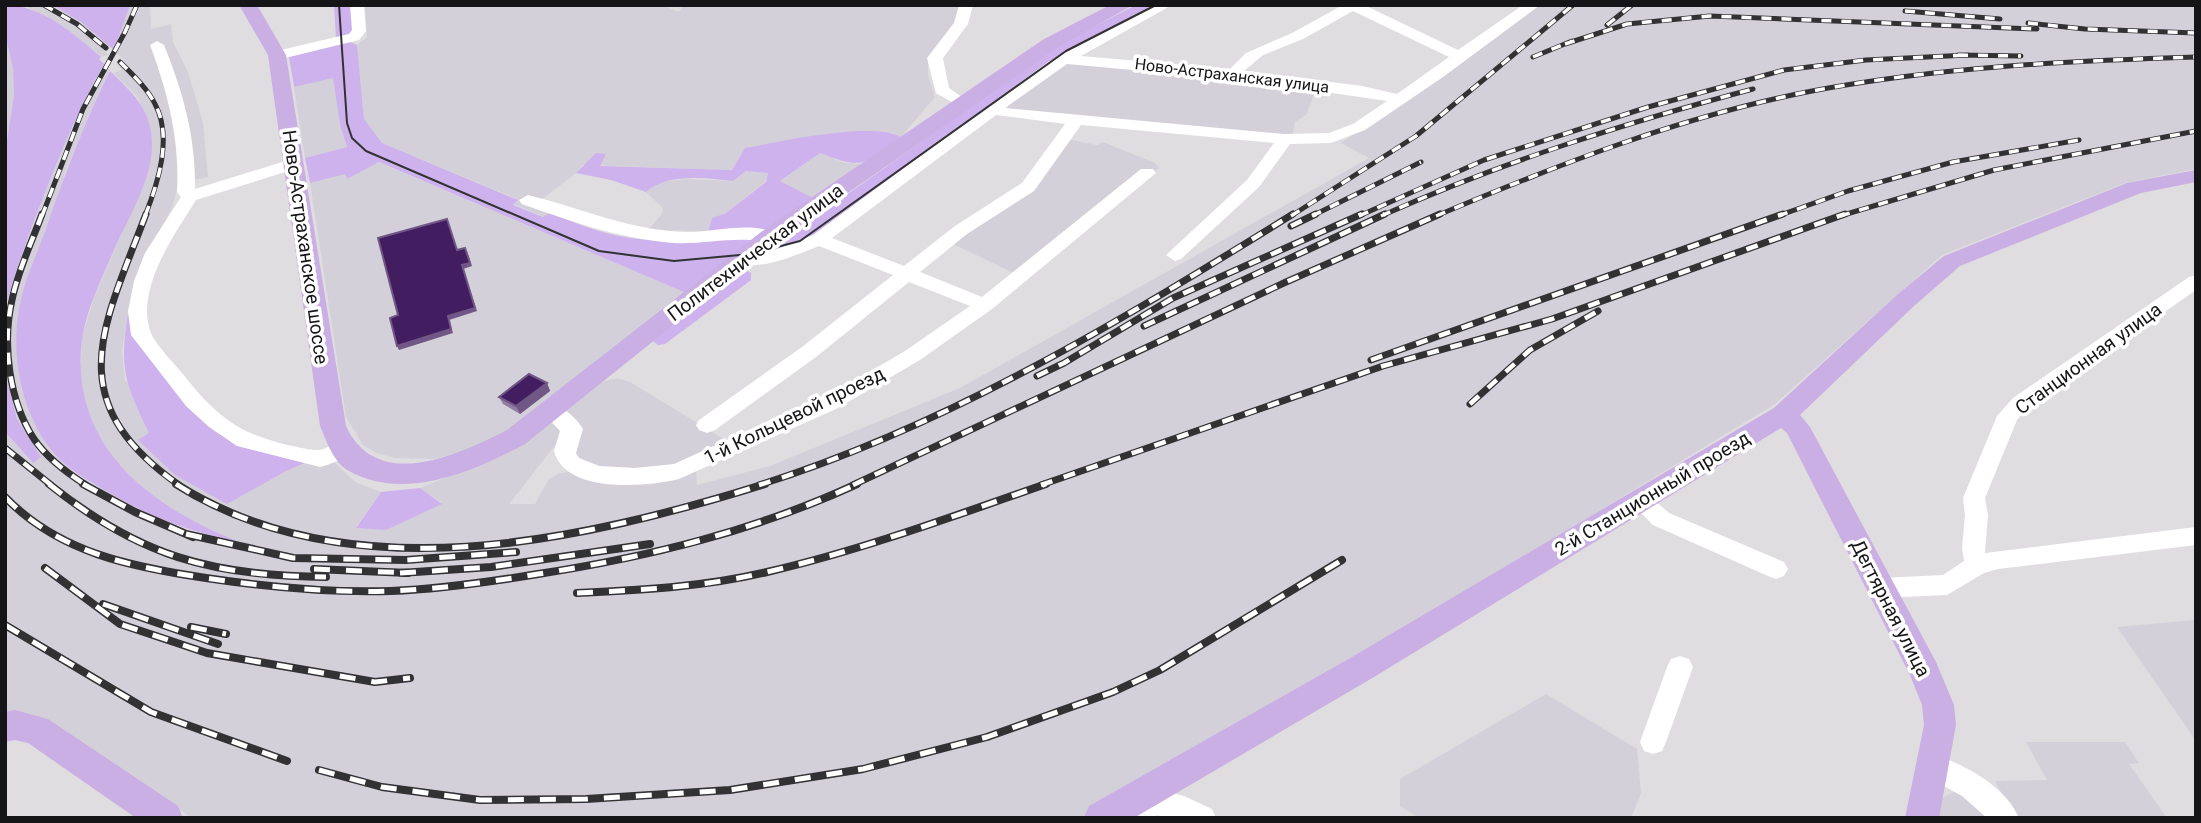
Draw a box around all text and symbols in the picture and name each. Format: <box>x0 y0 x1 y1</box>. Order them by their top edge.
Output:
street label: Ново-Астраханская улица <box>1134 54 1330 97</box>
street label: Ново-Астраханское шоссе <box>278 128 333 366</box>
street label: Политехническая улица <box>663 179 848 326</box>
street label: Станционная улица <box>2011 298 2166 419</box>
street label: 1-й Кольцевой проезд <box>700 362 888 469</box>
street label: 2-й Станционный проезд <box>1551 426 1754 561</box>
street label: Дегтярная улица <box>1846 536 1935 681</box>

